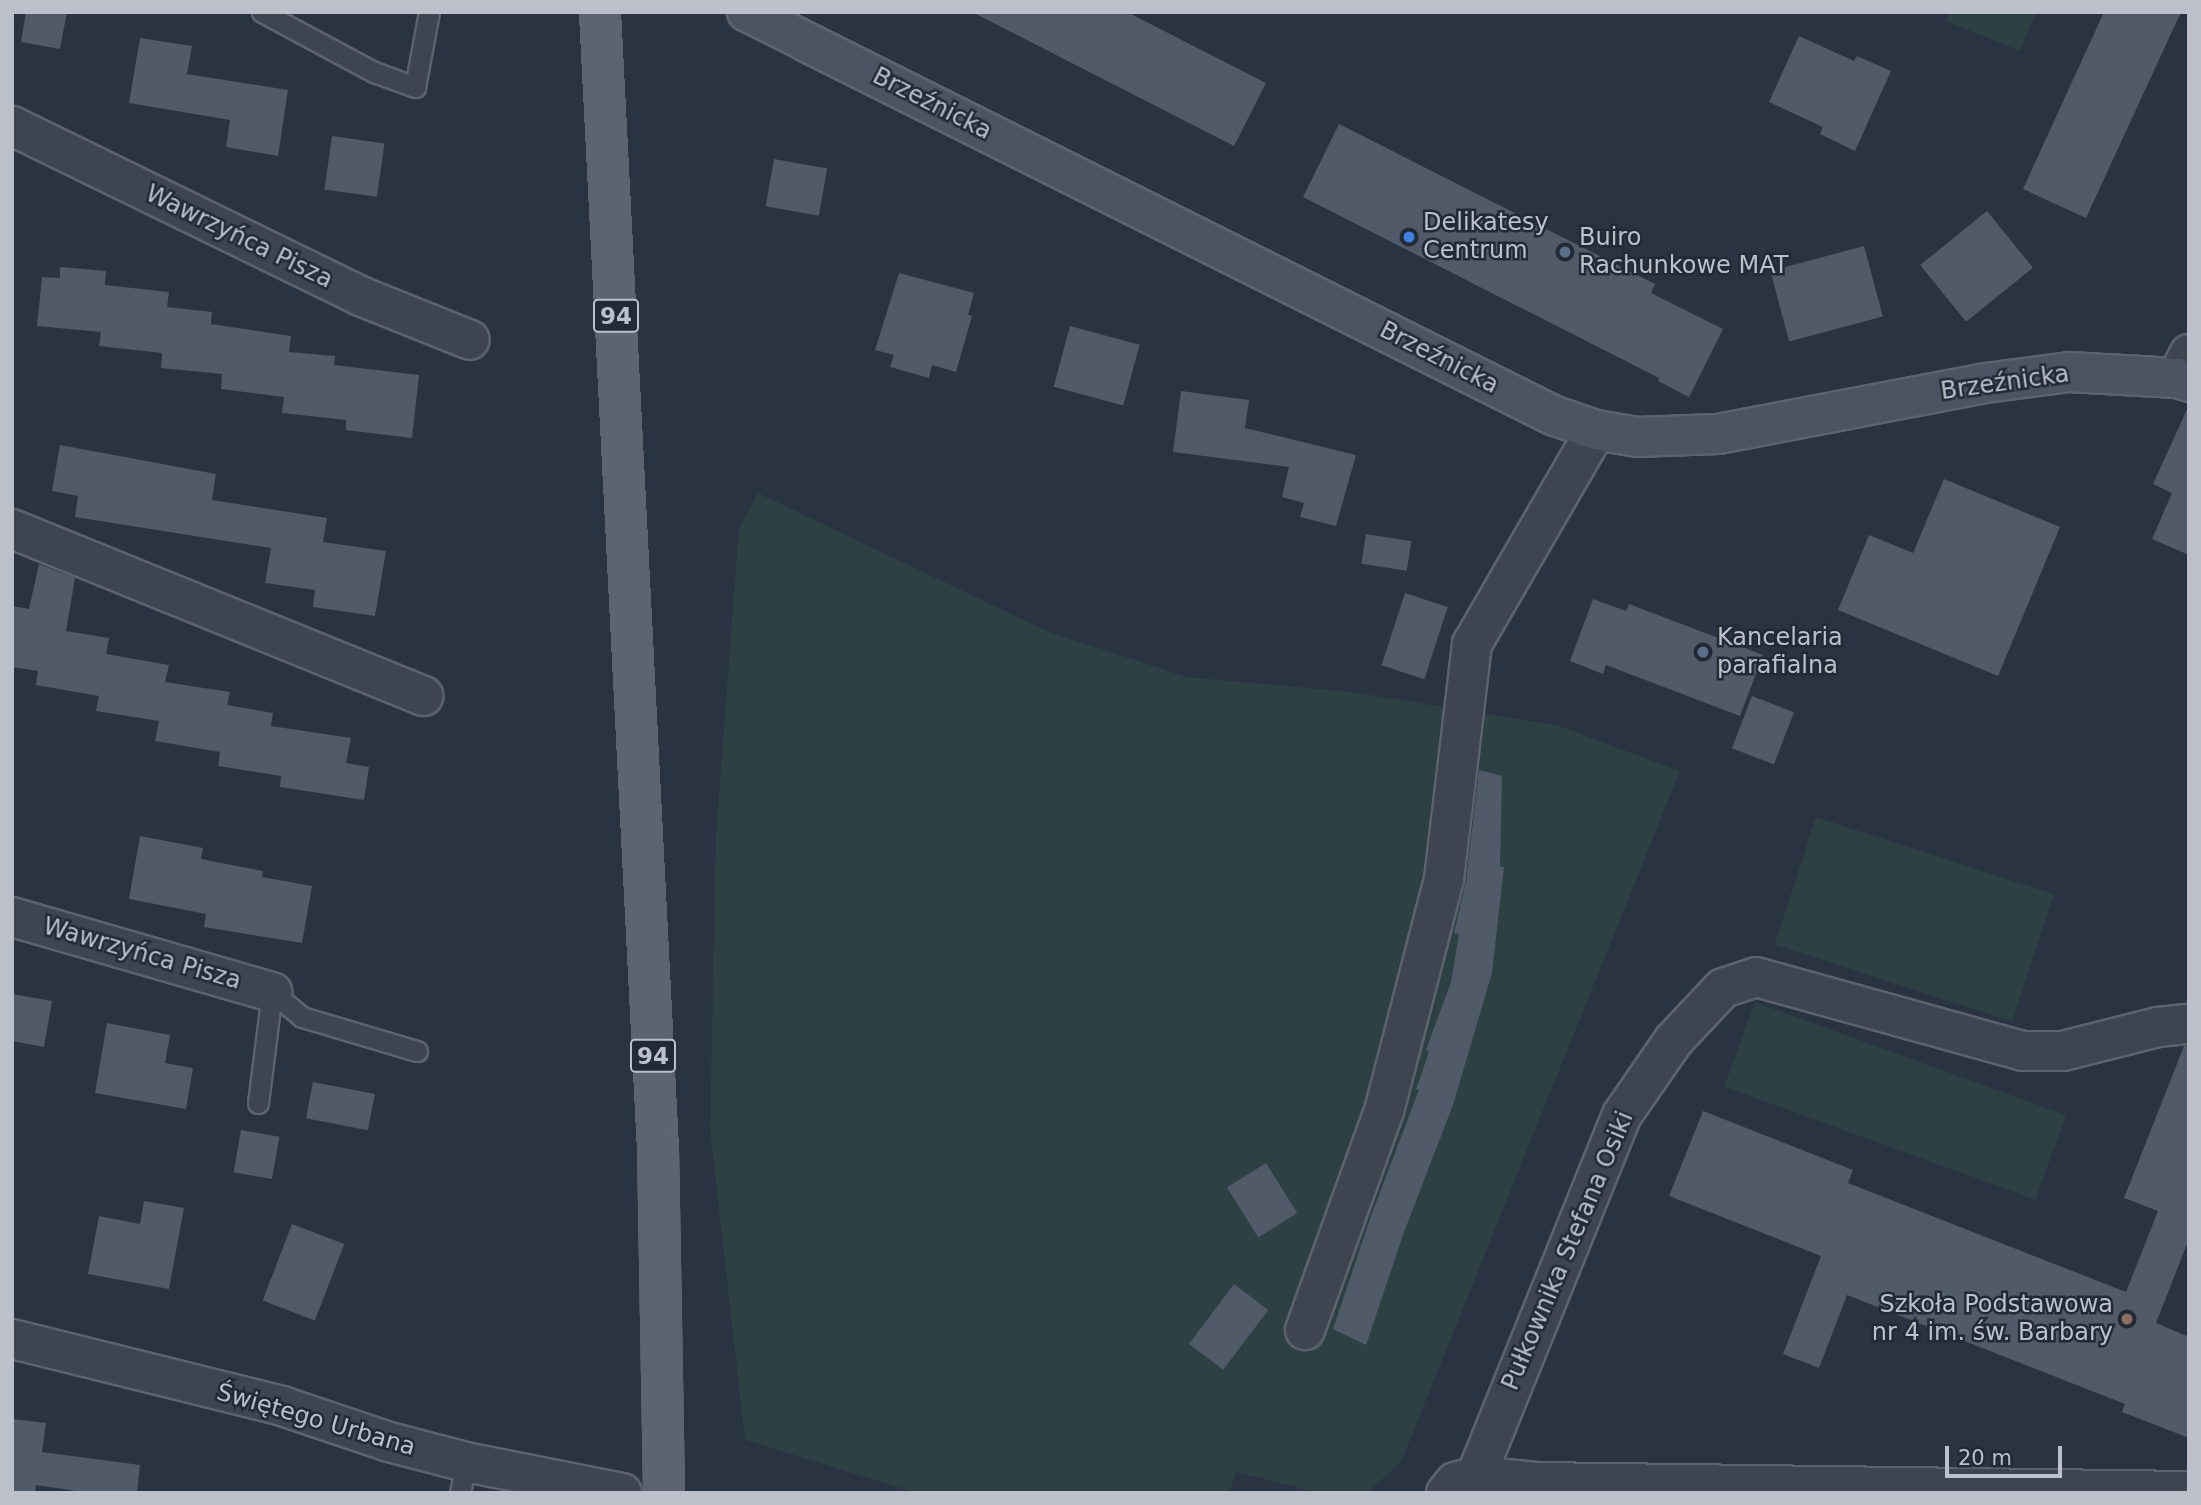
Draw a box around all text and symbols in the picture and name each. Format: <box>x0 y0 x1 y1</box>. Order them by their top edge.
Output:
street label: Brzeźnicka <box>868 62 996 146</box>
street label: Wawrzyńca Pisza <box>141 179 337 295</box>
place label: Delikatesy Centrum <box>1423 209 1549 265</box>
place label: Buiro Rachunkowe MAT <box>1579 224 1788 280</box>
marker: Delikatesy Centrum <box>1401 229 1417 245</box>
marker: Buiro Rachunkowe MAT <box>1557 244 1573 260</box>
road number: 94 <box>592 296 640 336</box>
street label: Brzeźnicka <box>1375 316 1503 400</box>
street label: Brzeźnicka <box>1939 360 2071 406</box>
place label: Kancelaria parafialna <box>1717 624 1843 680</box>
marker: Kancelaria parafialna <box>1695 644 1711 660</box>
street label: Wawrzyńca Pisza <box>40 912 244 996</box>
road number: 94 <box>628 1036 678 1076</box>
street label: Pułkownika Stefana Osiki <box>1496 1107 1640 1395</box>
place label: Szkoła Podstawowa nr 4 im. św. Barbary <box>1872 1291 2113 1347</box>
marker: Szkoła Podstawowa nr 4 im. św. Barbary <box>2119 1311 2135 1327</box>
street label: Świętego Urbana <box>213 1378 419 1462</box>
scale bar <box>1949 1432 2066 1476</box>
text: 20 m <box>1958 1446 2012 1470</box>

